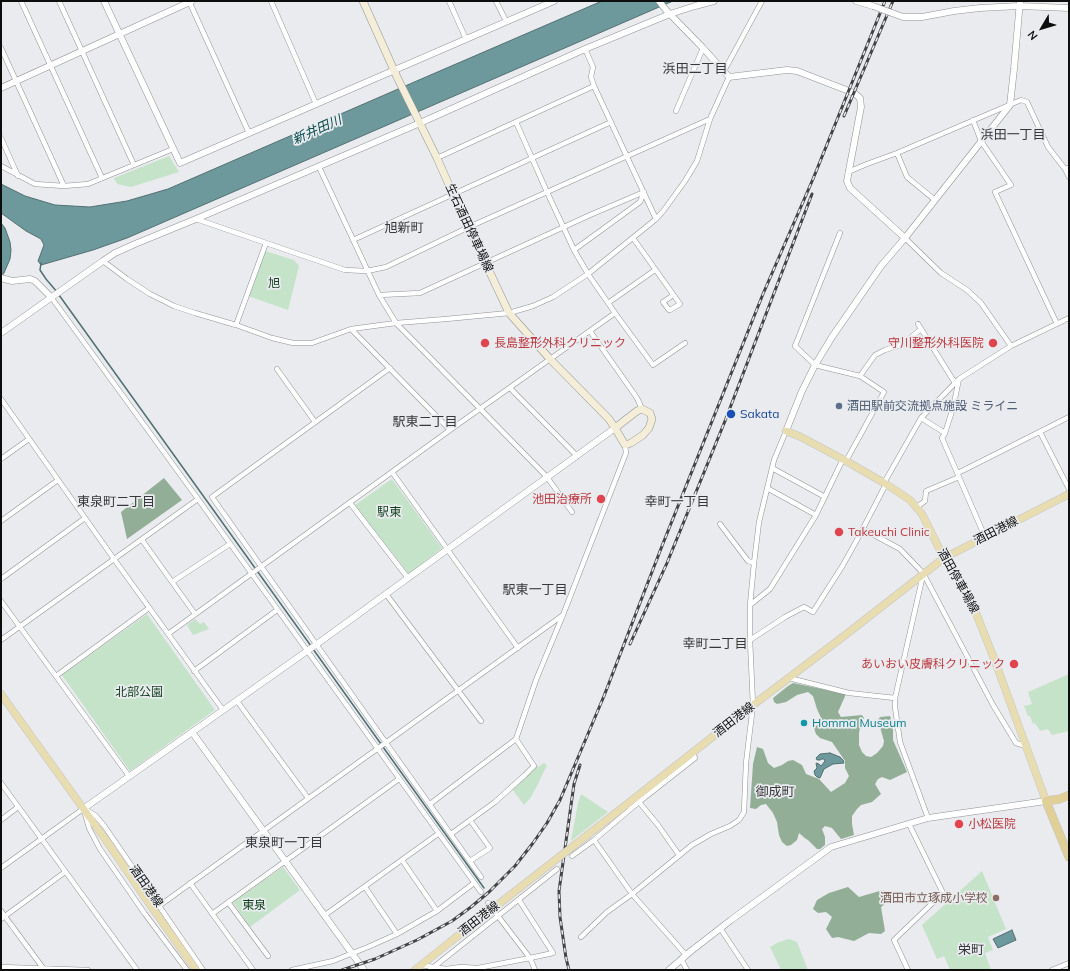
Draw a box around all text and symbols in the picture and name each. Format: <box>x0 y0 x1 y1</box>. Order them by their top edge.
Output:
north arrow <box>1022 8 1062 48</box>
text: N <box>1024 28 1041 43</box>
district label: 浜田二丁目 <box>663 61 727 77</box>
water label: 新井田川 <box>290 112 344 148</box>
district label: 浜田一丁目 <box>981 127 1045 143</box>
street label: 生石酒田停車場線 <box>442 181 496 275</box>
district label: 旭新町 <box>385 220 423 236</box>
park label: 旭 <box>268 276 280 290</box>
place label: 長島整形外科クリニック <box>494 336 626 350</box>
place label: 守川整形外科医院 <box>888 336 984 350</box>
marker: 長島整形外科クリニック <box>479 337 491 349</box>
marker: 守川整形外科医院 <box>987 337 999 349</box>
place label: 酒田駅前交流拠点施設 ミライニ <box>847 399 1018 413</box>
marker: 酒田駅前交流拠点施設 ミライニ <box>834 401 844 411</box>
place label: Sakata <box>740 407 779 421</box>
marker: Sakata <box>725 408 737 420</box>
district label: 駅東二丁目 <box>393 414 457 430</box>
place label: 池田治療所 <box>532 492 592 506</box>
marker: 池田治療所 <box>595 493 607 505</box>
district label: 東泉町二丁目 <box>77 494 155 510</box>
district label: 幸町一丁目 <box>645 494 709 510</box>
park label: 駅東 <box>377 505 401 519</box>
street label: 酒田港線 <box>971 514 1021 548</box>
place label: Takeuchi Clinic <box>848 525 930 539</box>
marker: Takeuchi Clinic <box>833 526 845 538</box>
street label: 酒田停車場線 <box>934 546 982 616</box>
district label: 駅東一丁目 <box>503 582 567 598</box>
district label: 幸町二丁目 <box>683 636 747 652</box>
place label: あいおい皮膚科クリニック <box>861 657 1005 671</box>
marker: あいおい皮膚科クリニック <box>1008 658 1020 670</box>
park label: 北部公園 <box>115 685 163 699</box>
street label: 酒田港線 <box>711 700 757 740</box>
place label: Homma Museum <box>812 716 907 730</box>
marker: Homma Museum <box>799 718 809 728</box>
district label: 御成町 <box>756 784 794 800</box>
place label: 小松医院 <box>968 817 1016 831</box>
marker: 小松医院 <box>953 818 965 830</box>
district label: 東泉町一丁目 <box>245 835 323 851</box>
street label: 酒田港線 <box>126 862 166 910</box>
place label: 酒田市立琢成小学校 <box>880 891 988 905</box>
marker: 酒田市立琢成小学校 <box>991 893 1001 903</box>
park label: 東泉 <box>242 898 266 912</box>
street label: 酒田港線 <box>456 899 502 939</box>
district label: 栄町 <box>958 942 984 958</box>

